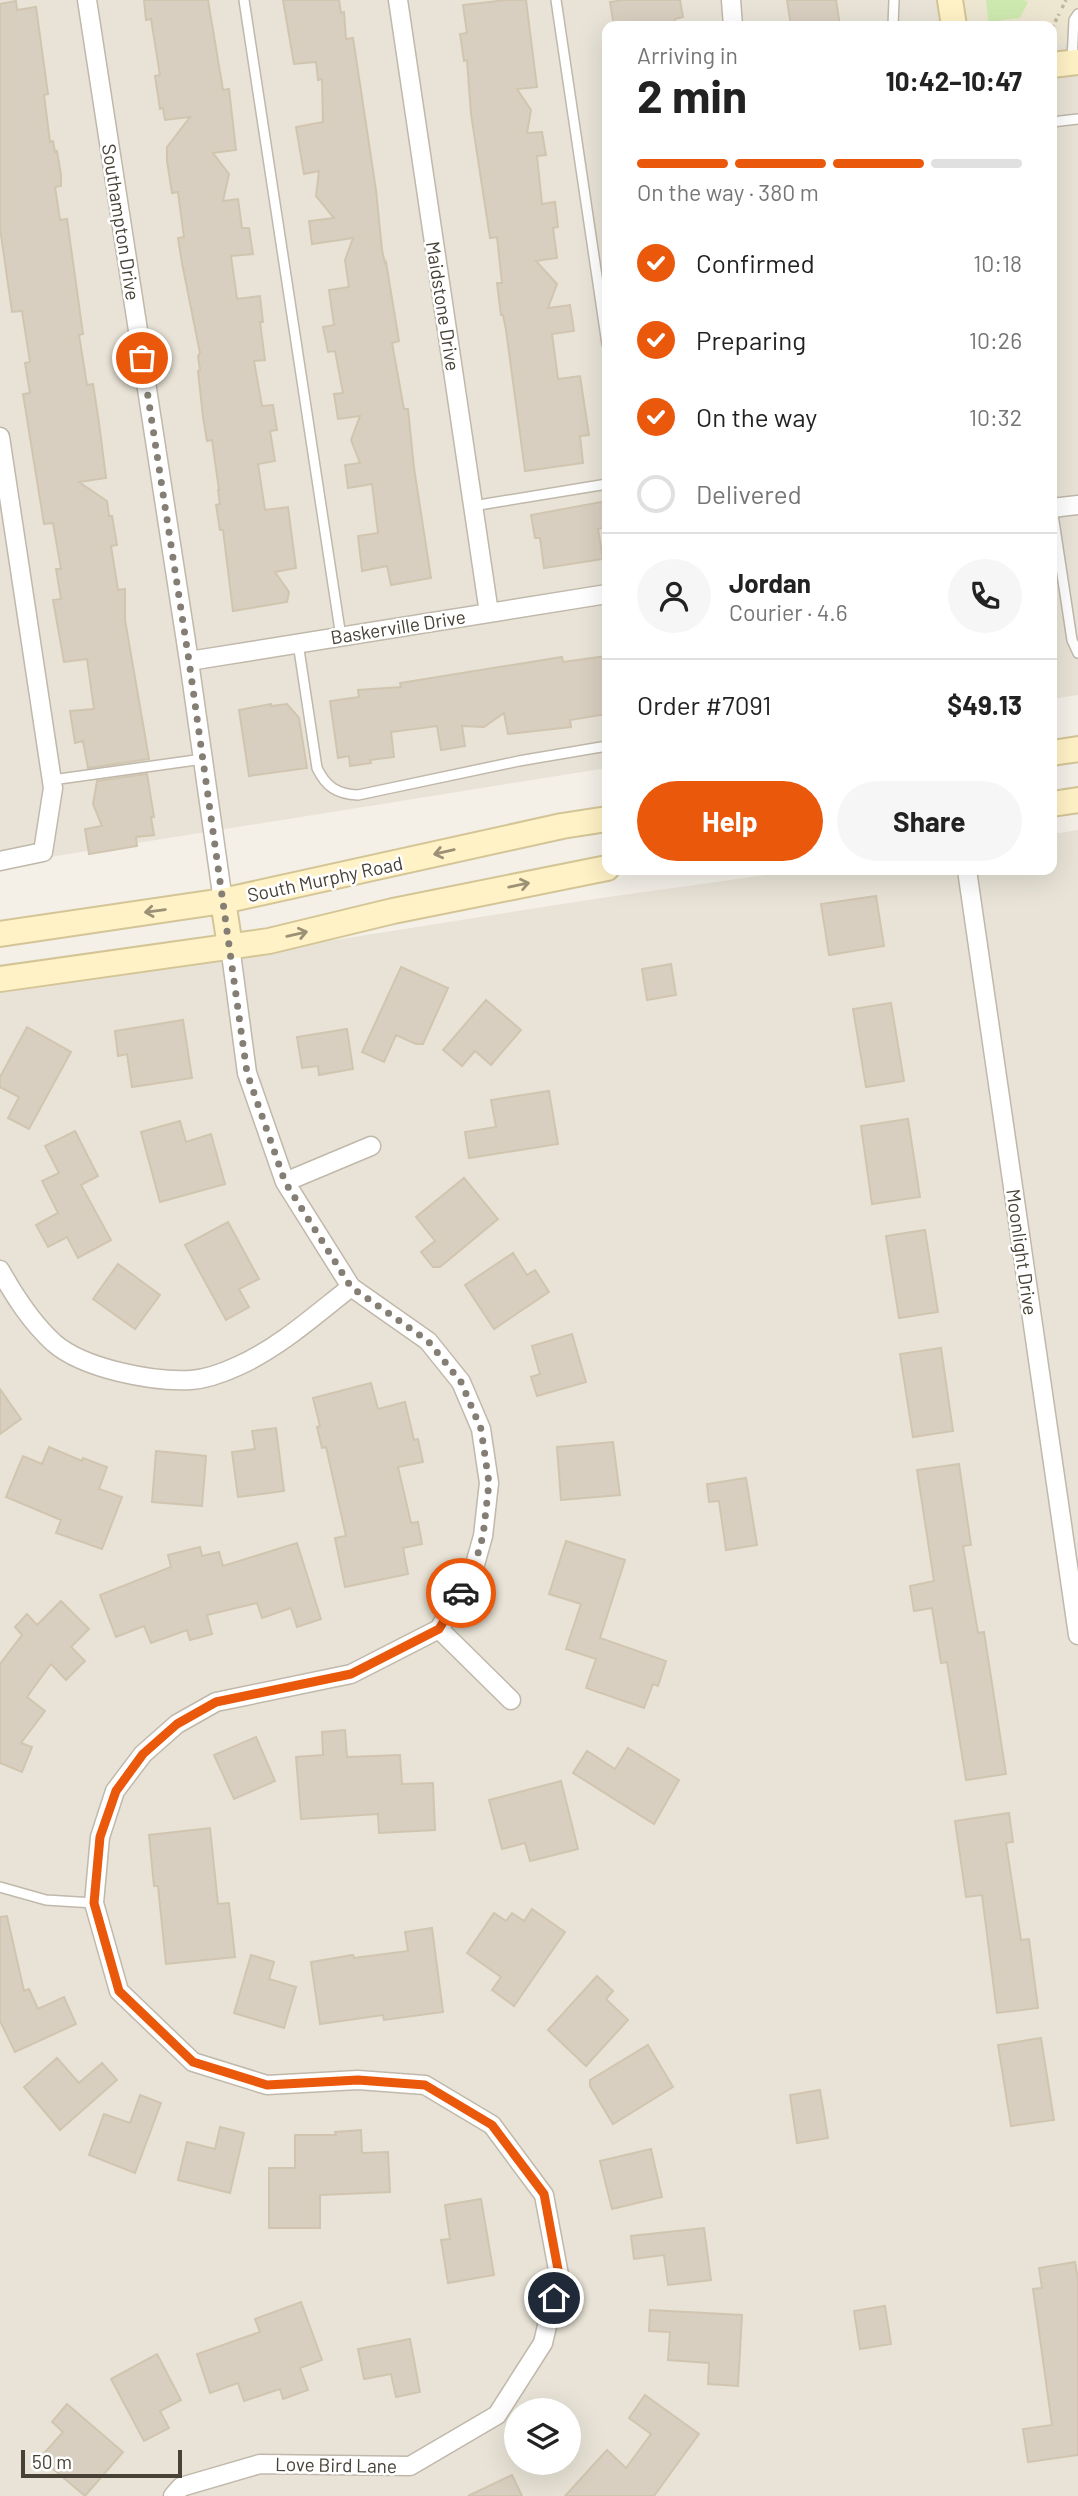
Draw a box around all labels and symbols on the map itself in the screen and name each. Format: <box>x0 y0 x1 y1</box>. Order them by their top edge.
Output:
street label: Southampton Drive <box>98 142 145 302</box>
street label: Maidstone Drive <box>422 239 465 372</box>
pin <box>112 328 172 388</box>
street label: Baskerville Drive <box>329 604 467 649</box>
one-way arrow <box>433 846 456 860</box>
street label: South Murphy Road <box>245 851 405 906</box>
one-way arrow <box>507 877 530 891</box>
one-way arrow <box>144 905 167 918</box>
one-way arrow <box>285 927 308 940</box>
street label: Moonlight Drive <box>1002 1187 1043 1317</box>
courier <box>426 1558 496 1628</box>
pin <box>524 2268 584 2328</box>
scale bar <box>21 2447 182 2479</box>
street label: Love Bird Lane <box>275 2452 397 2477</box>

